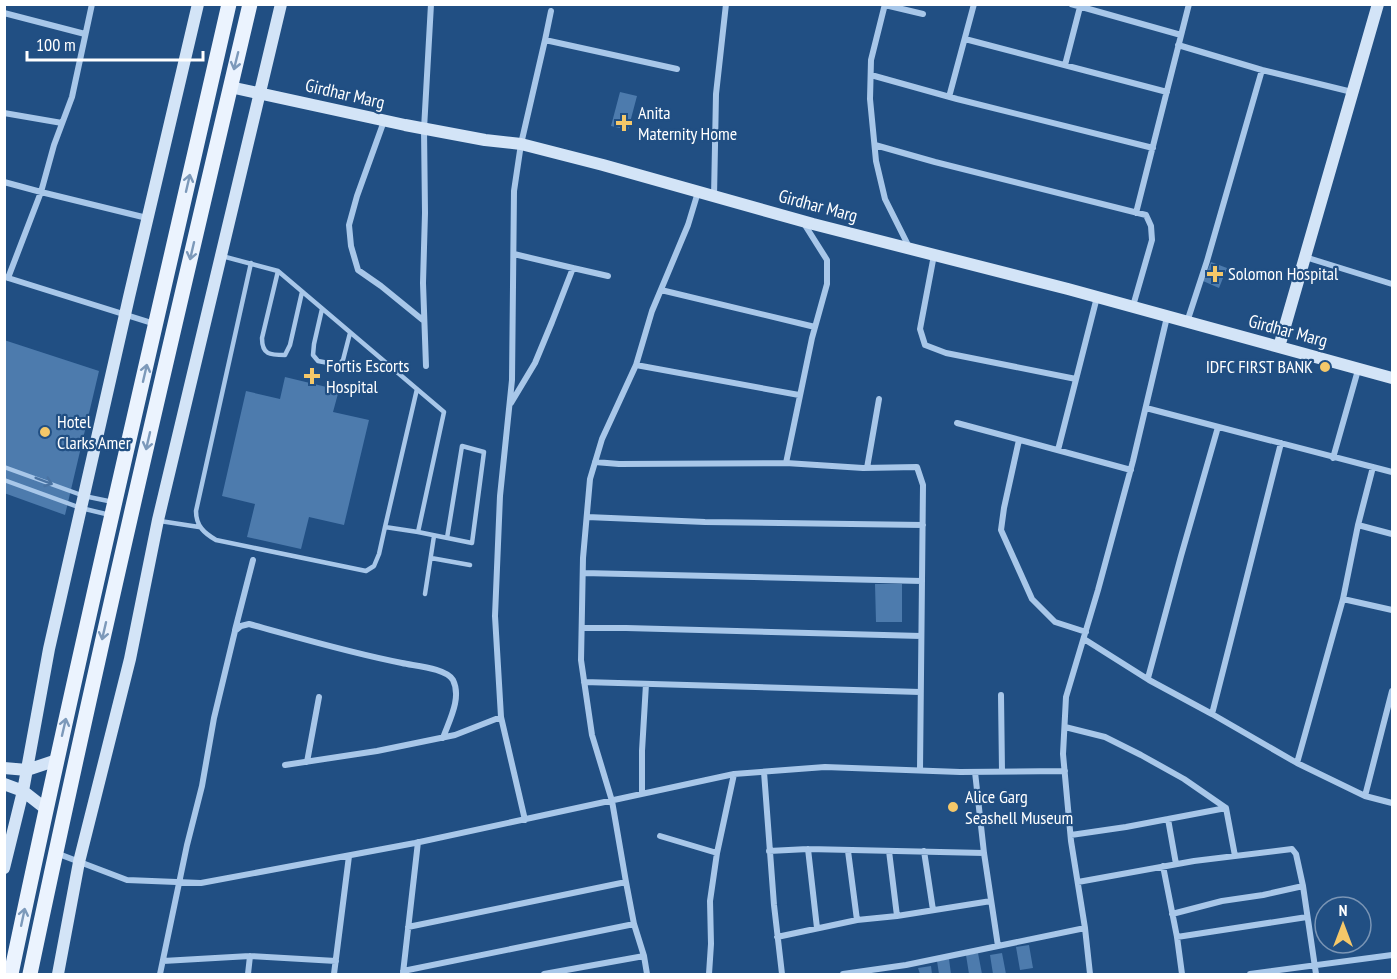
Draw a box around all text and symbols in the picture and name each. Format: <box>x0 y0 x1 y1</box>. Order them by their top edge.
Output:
scale bar <box>27 24 202 62</box>
text: 100 m <box>36 33 76 56</box>
one-way arrow <box>230 52 242 71</box>
street label: Girdhar Marg <box>303 73 387 114</box>
place label: Anita Maternity Home <box>638 101 737 145</box>
marker: Anita Maternity Home <box>615 114 633 132</box>
one-way arrow <box>183 173 195 192</box>
street label: Girdhar Marg <box>776 184 860 227</box>
one-way arrow <box>185 241 197 260</box>
place label: Solomon Hospital <box>1228 262 1339 285</box>
marker: Solomon Hospital <box>1206 265 1224 283</box>
street label: Girdhar Marg <box>1246 309 1330 352</box>
place label: Fortis Escorts Hospital <box>326 354 409 398</box>
place label: IDFC FIRST BANK <box>1206 355 1313 378</box>
marker: IDFC FIRST BANK <box>1318 360 1332 374</box>
one-way arrow <box>139 363 151 382</box>
marker: Fortis Escorts Hospital <box>303 367 321 385</box>
place label: Hotel Clarks Amer <box>57 410 131 454</box>
marker: Hotel Clarks Amer <box>38 425 52 439</box>
one-way arrow <box>141 431 153 450</box>
one-way arrow <box>34 477 53 488</box>
one-way arrow <box>98 622 110 641</box>
one-way arrow <box>59 717 70 737</box>
place label: Alice Garg Seashell Museum <box>965 785 1073 829</box>
marker: Alice Garg Seashell Museum <box>946 800 960 814</box>
north arrow <box>1313 895 1373 955</box>
text: N <box>1339 900 1347 920</box>
one-way arrow <box>18 908 29 928</box>

